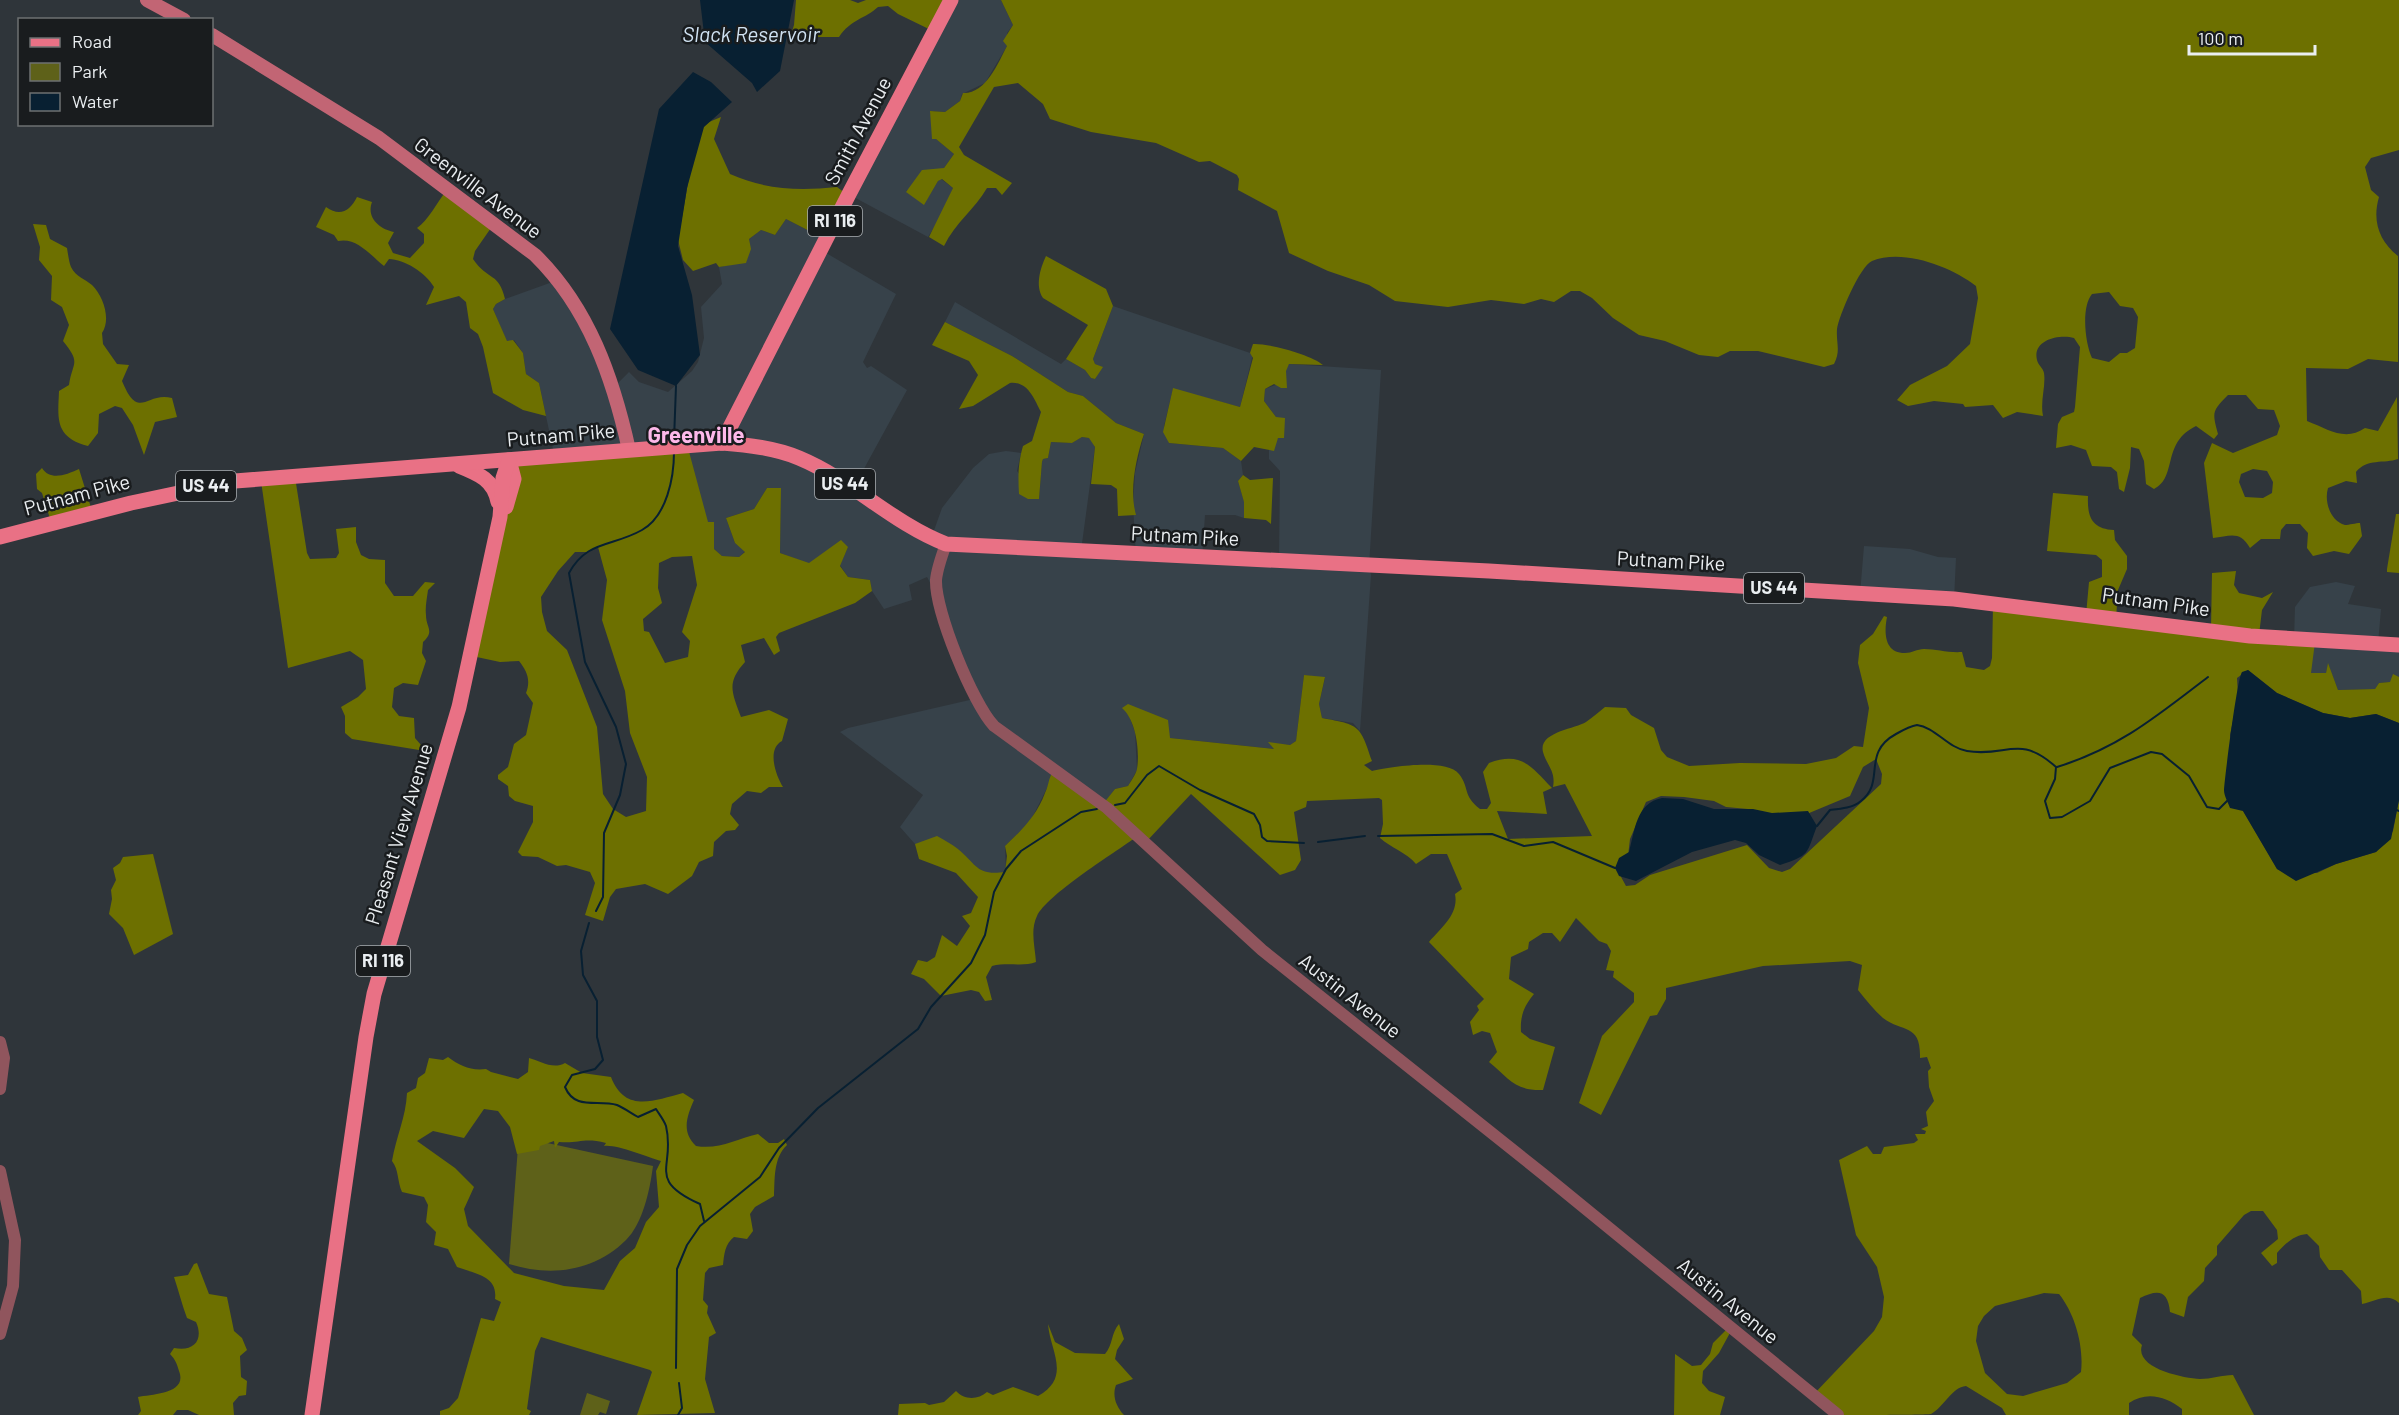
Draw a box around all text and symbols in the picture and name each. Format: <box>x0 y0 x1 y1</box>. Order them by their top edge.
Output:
legend <box>18 18 213 126</box>
scale bar <box>2189 18 2315 56</box>
water label: Slack Reservoir <box>682 21 820 46</box>
text: 100 m <box>2198 27 2243 49</box>
text: Road <box>72 30 112 52</box>
text: Park <box>72 60 107 82</box>
street label: Smith Avenue <box>819 72 896 189</box>
text: Water <box>72 90 119 112</box>
street label: Greenville Avenue <box>410 131 547 243</box>
road number: RI 116 <box>808 206 862 236</box>
street label: Putnam Pike <box>506 417 616 451</box>
district label: Greenville <box>648 421 744 447</box>
street label: Putnam Pike <box>21 468 132 520</box>
road number: US 44 <box>815 469 875 499</box>
road number: US 44 <box>176 471 236 501</box>
street label: Putnam Pike <box>1130 520 1240 550</box>
street label: Putnam Pike <box>1616 545 1726 575</box>
road number: US 44 <box>1744 573 1804 603</box>
street label: Putnam Pike <box>2101 582 2212 620</box>
street label: Pleasant View Avenue <box>359 740 437 927</box>
road number: RI 116 <box>356 946 410 976</box>
street label: Austin Avenue <box>1295 948 1407 1043</box>
street label: Austin Avenue <box>1673 1252 1784 1348</box>

